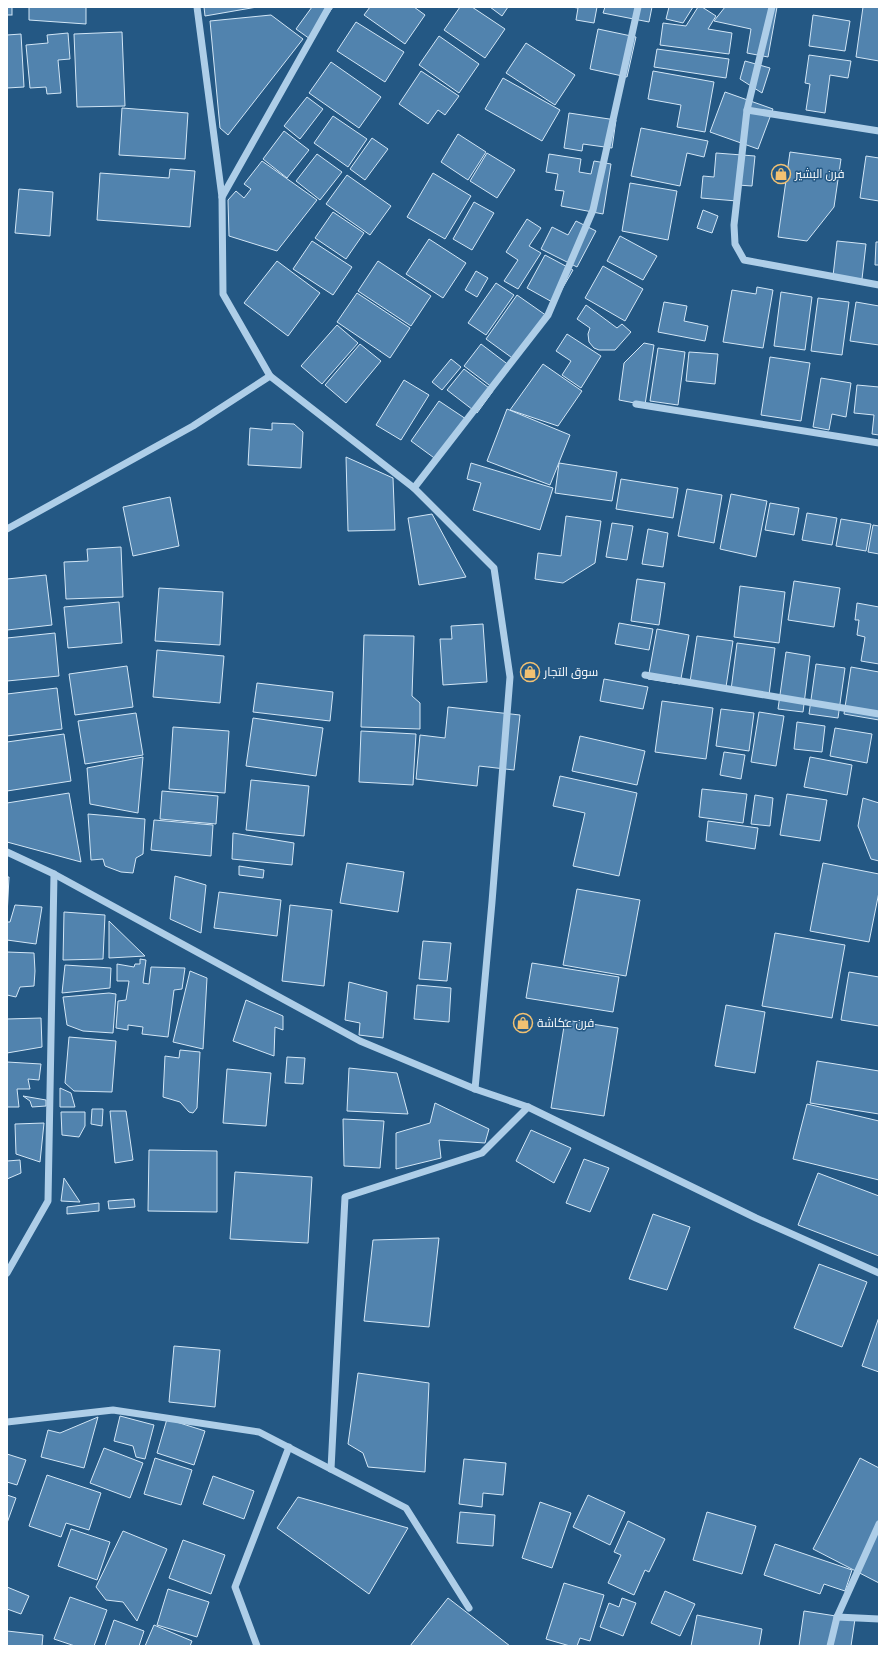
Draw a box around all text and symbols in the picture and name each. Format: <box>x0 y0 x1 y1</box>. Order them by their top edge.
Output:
shop icon: فرن البشير <box>770 163 792 185</box>
place label: فرن البشير <box>794 166 844 181</box>
shop icon: سوق التجار <box>519 661 541 683</box>
place label: سوق التجار <box>543 664 598 679</box>
shop icon: فرن عكاشة <box>512 1012 534 1034</box>
place label: فرن عكاشة <box>537 1015 594 1030</box>

